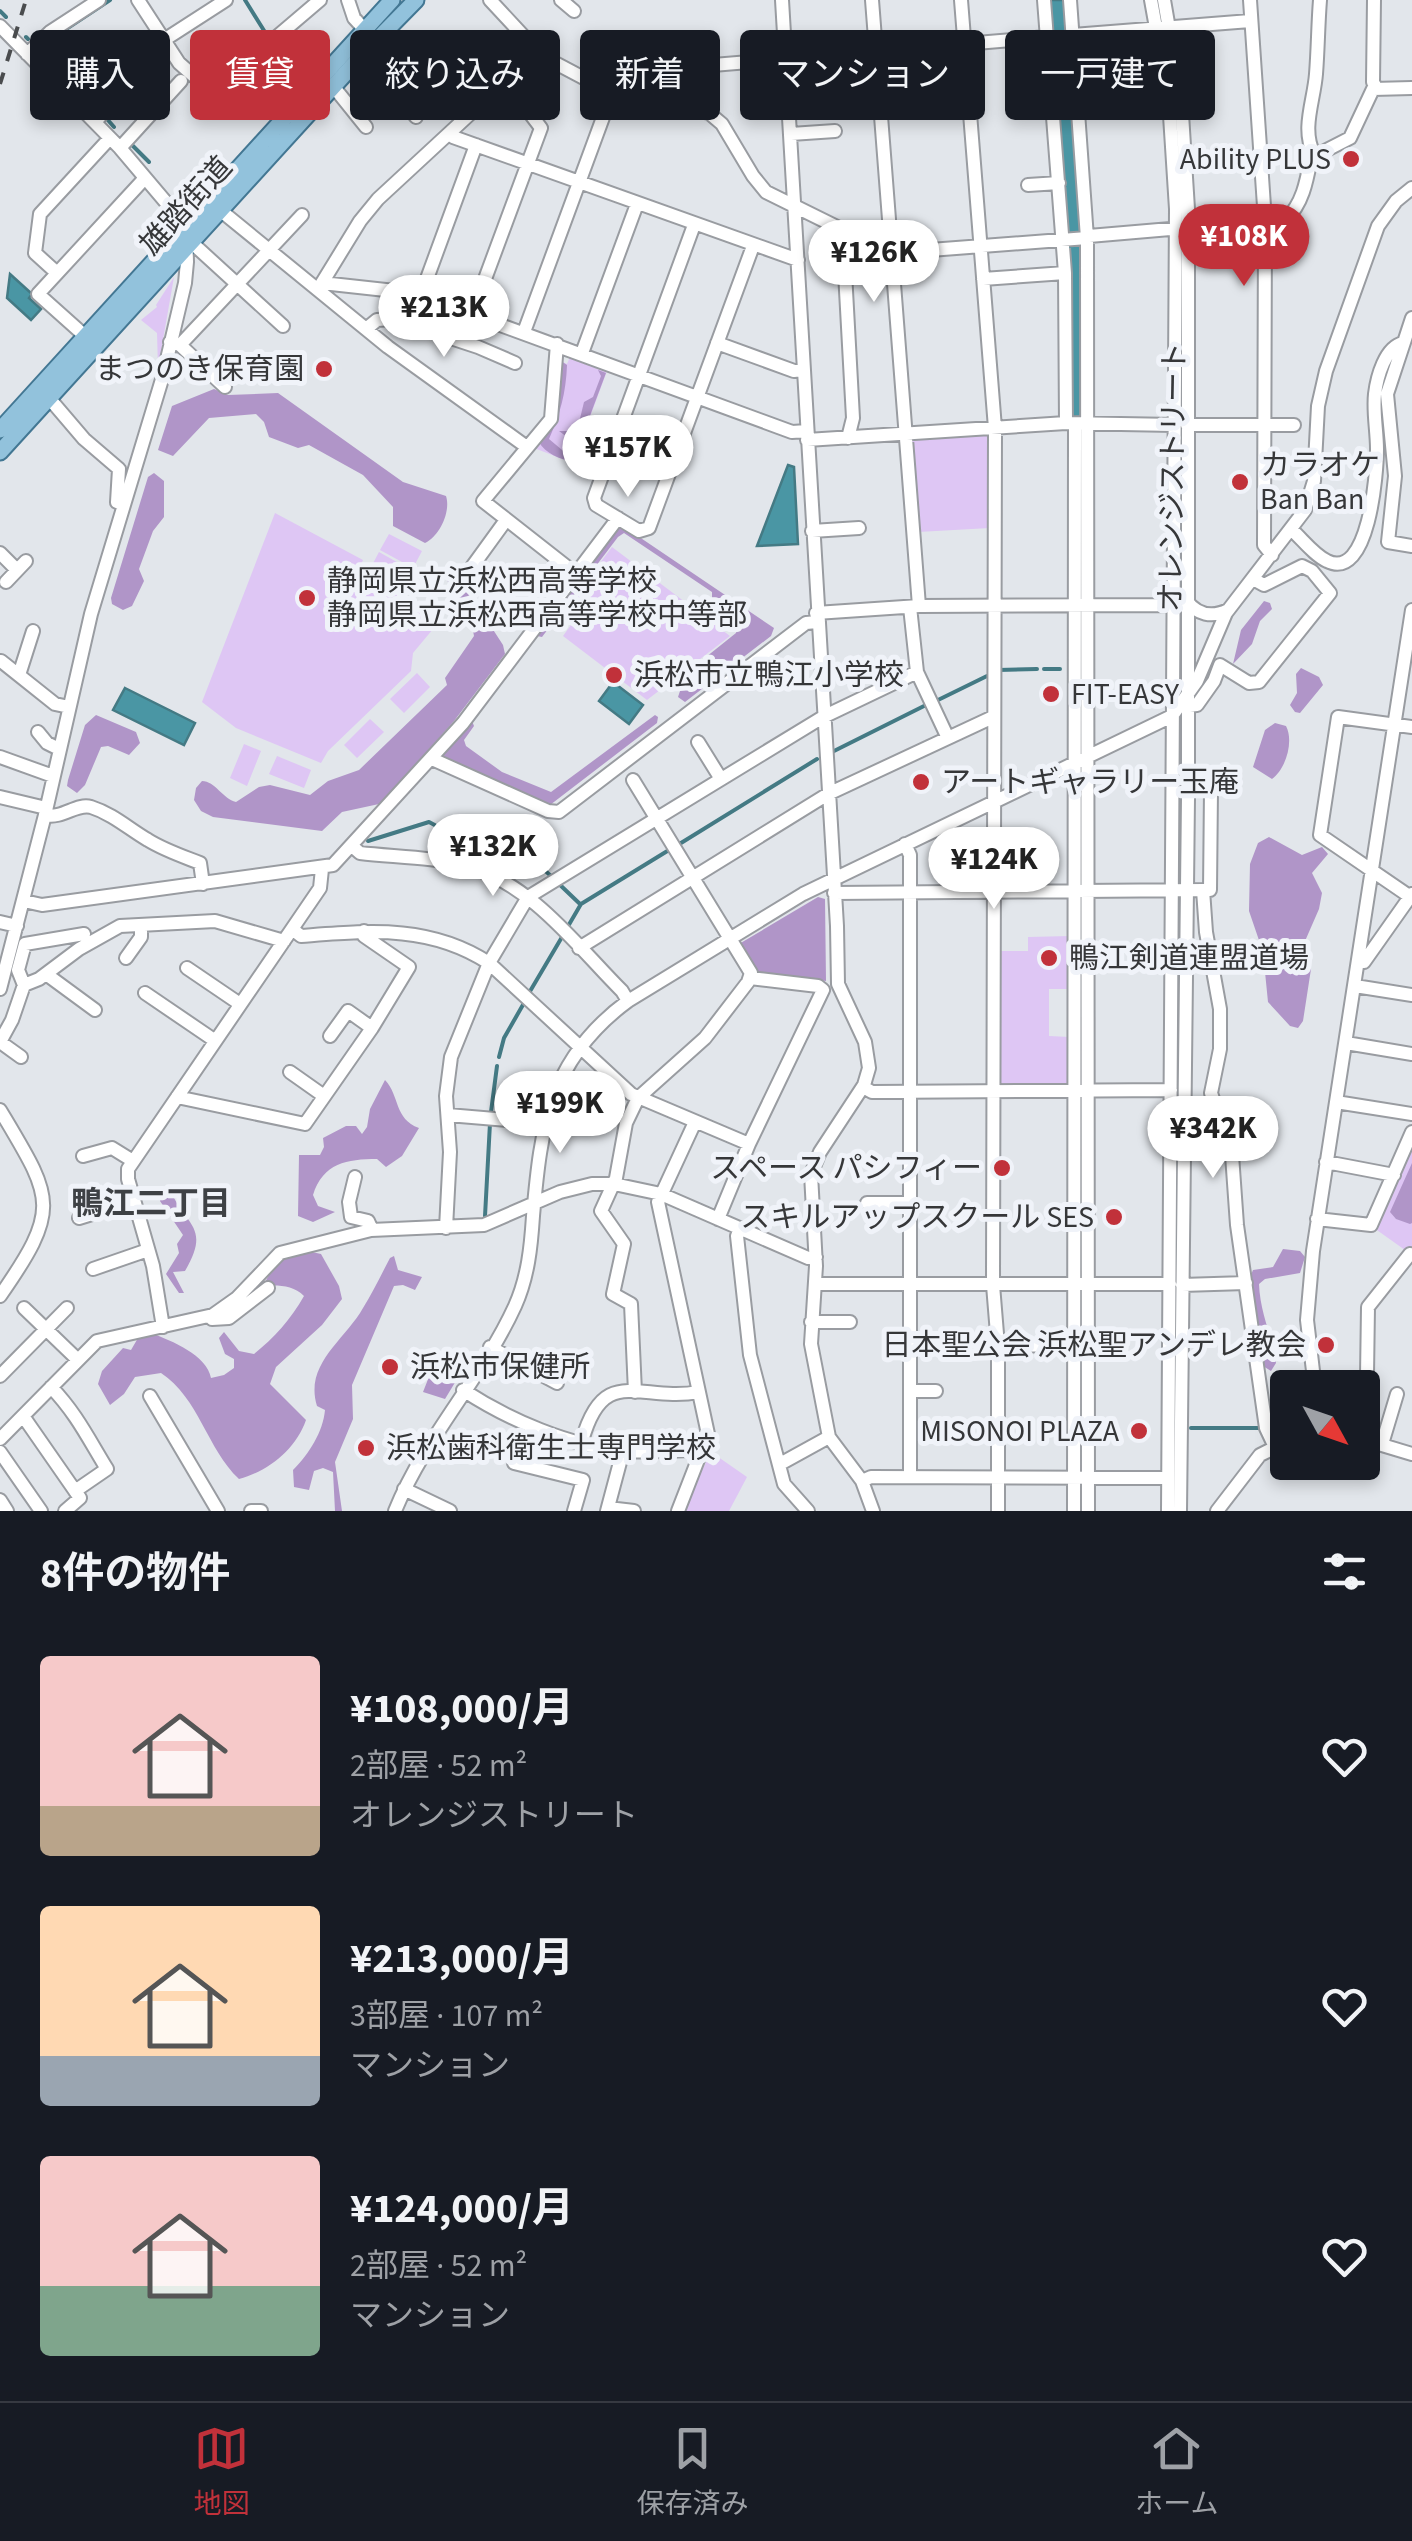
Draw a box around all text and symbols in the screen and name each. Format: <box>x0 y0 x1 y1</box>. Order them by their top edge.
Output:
chip: 購入 <box>30 30 170 120</box>
chip: 賃貸 <box>190 30 330 120</box>
chip: 絞り込み <box>350 30 560 120</box>
chip: 新着 <box>580 30 720 120</box>
chip: マンション <box>740 30 985 120</box>
chip: 一戸建て <box>1005 30 1215 120</box>
place label: Ability PLUS <box>1180 138 1331 181</box>
street label: 雄踏街道 <box>130 147 242 265</box>
marker: Ability PLUS <box>1340 148 1362 170</box>
pin: ¥108K <box>1174 204 1314 289</box>
text: ¥108K <box>1200 213 1288 259</box>
pin: ¥126K <box>804 220 944 305</box>
text: ¥126K <box>830 229 918 275</box>
pin: ¥213K <box>374 275 514 360</box>
text: ¥213K <box>400 284 488 330</box>
street label: オレンジストリート <box>1149 342 1197 612</box>
place label: まつのき保育園 <box>95 348 304 391</box>
marker: まつのき保育園 <box>313 358 335 380</box>
pin: ¥157K <box>558 415 698 500</box>
text: ¥157K <box>584 424 672 470</box>
place label: カラオケ Ban Ban <box>1260 444 1380 521</box>
marker: カラオケ Ban Ban <box>1229 471 1251 493</box>
place label: 静岡県立浜松西高等学校 静岡県立浜松西高等学校中等部 <box>327 560 747 637</box>
marker: 静岡県立浜松西高等学校 静岡県立浜松西高等学校中等部 <box>296 587 318 609</box>
place label: 浜松市立鴨江小学校 <box>634 654 904 697</box>
marker: 浜松市立鴨江小学校 <box>603 664 625 686</box>
place label: FIT-EASY <box>1071 673 1180 716</box>
marker: FIT-EASY <box>1040 683 1062 705</box>
place label: アートギャラリー玉庵 <box>941 761 1239 804</box>
marker: アートギャラリー玉庵 <box>910 771 932 793</box>
pin: ¥132K <box>423 814 563 899</box>
text: ¥132K <box>449 823 537 869</box>
pin: ¥124K <box>924 827 1064 912</box>
text: ¥124K <box>950 836 1038 882</box>
place label: 鴨江剣道連盟道場 <box>1069 937 1309 980</box>
marker: 鴨江剣道連盟道場 <box>1038 947 1060 969</box>
pin: ¥199K <box>490 1071 630 1156</box>
text: ¥199K <box>516 1080 604 1126</box>
pin: ¥342K <box>1143 1096 1283 1181</box>
text: ¥342K <box>1169 1105 1257 1151</box>
place label: スペース パシフィー <box>710 1147 982 1190</box>
marker: スペース パシフィー <box>991 1157 1013 1179</box>
district label: 鴨江二丁目 <box>71 1181 231 1227</box>
place label: スキルアップスクール SES <box>740 1196 1094 1239</box>
marker: スキルアップスクール SES <box>1103 1206 1125 1228</box>
place label: 日本聖公会 浜松聖アンデレ教会 <box>881 1324 1306 1367</box>
marker: 日本聖公会 浜松聖アンデレ教会 <box>1315 1334 1337 1356</box>
place label: 浜松市保健所 <box>410 1346 590 1389</box>
marker: 浜松市保健所 <box>379 1356 401 1378</box>
north arrow <box>1270 1370 1380 1480</box>
map controls <box>1270 1370 1380 1480</box>
place label: MISONOI PLAZA <box>920 1410 1120 1453</box>
marker: MISONOI PLAZA <box>1128 1420 1150 1442</box>
place label: 浜松歯科衛生士専門学校 <box>386 1427 716 1470</box>
marker: 浜松歯科衛生士専門学校 <box>355 1437 377 1459</box>
text: 8件の物件 <box>40 1544 230 1604</box>
icon: filters <box>1317 1544 1372 1599</box>
text: ¥108,000/月 <box>350 1679 574 1739</box>
icon: home <box>120 1696 240 1816</box>
icon: heart <box>1317 1729 1372 1784</box>
text: 2部屋 · 52 m² <box>350 1743 527 1789</box>
text: オレンジストリート <box>350 1793 638 1839</box>
text: ¥213,000/月 <box>350 1929 574 1989</box>
icon: home <box>120 1946 240 2066</box>
icon: heart <box>1317 1979 1372 2034</box>
text: 3部屋 · 107 m² <box>350 1993 543 2039</box>
text: マンション <box>350 2043 510 2089</box>
text: ¥124,000/月 <box>350 2179 574 2239</box>
icon: home <box>120 2196 240 2316</box>
icon: heart <box>1317 2229 1372 2284</box>
text: 2部屋 · 52 m² <box>350 2243 527 2289</box>
text: マンション <box>350 2293 510 2339</box>
tab: 地図 <box>193 2421 249 2524</box>
tab: 保存済み <box>636 2421 748 2524</box>
tab: ホーム <box>1135 2421 1219 2524</box>

